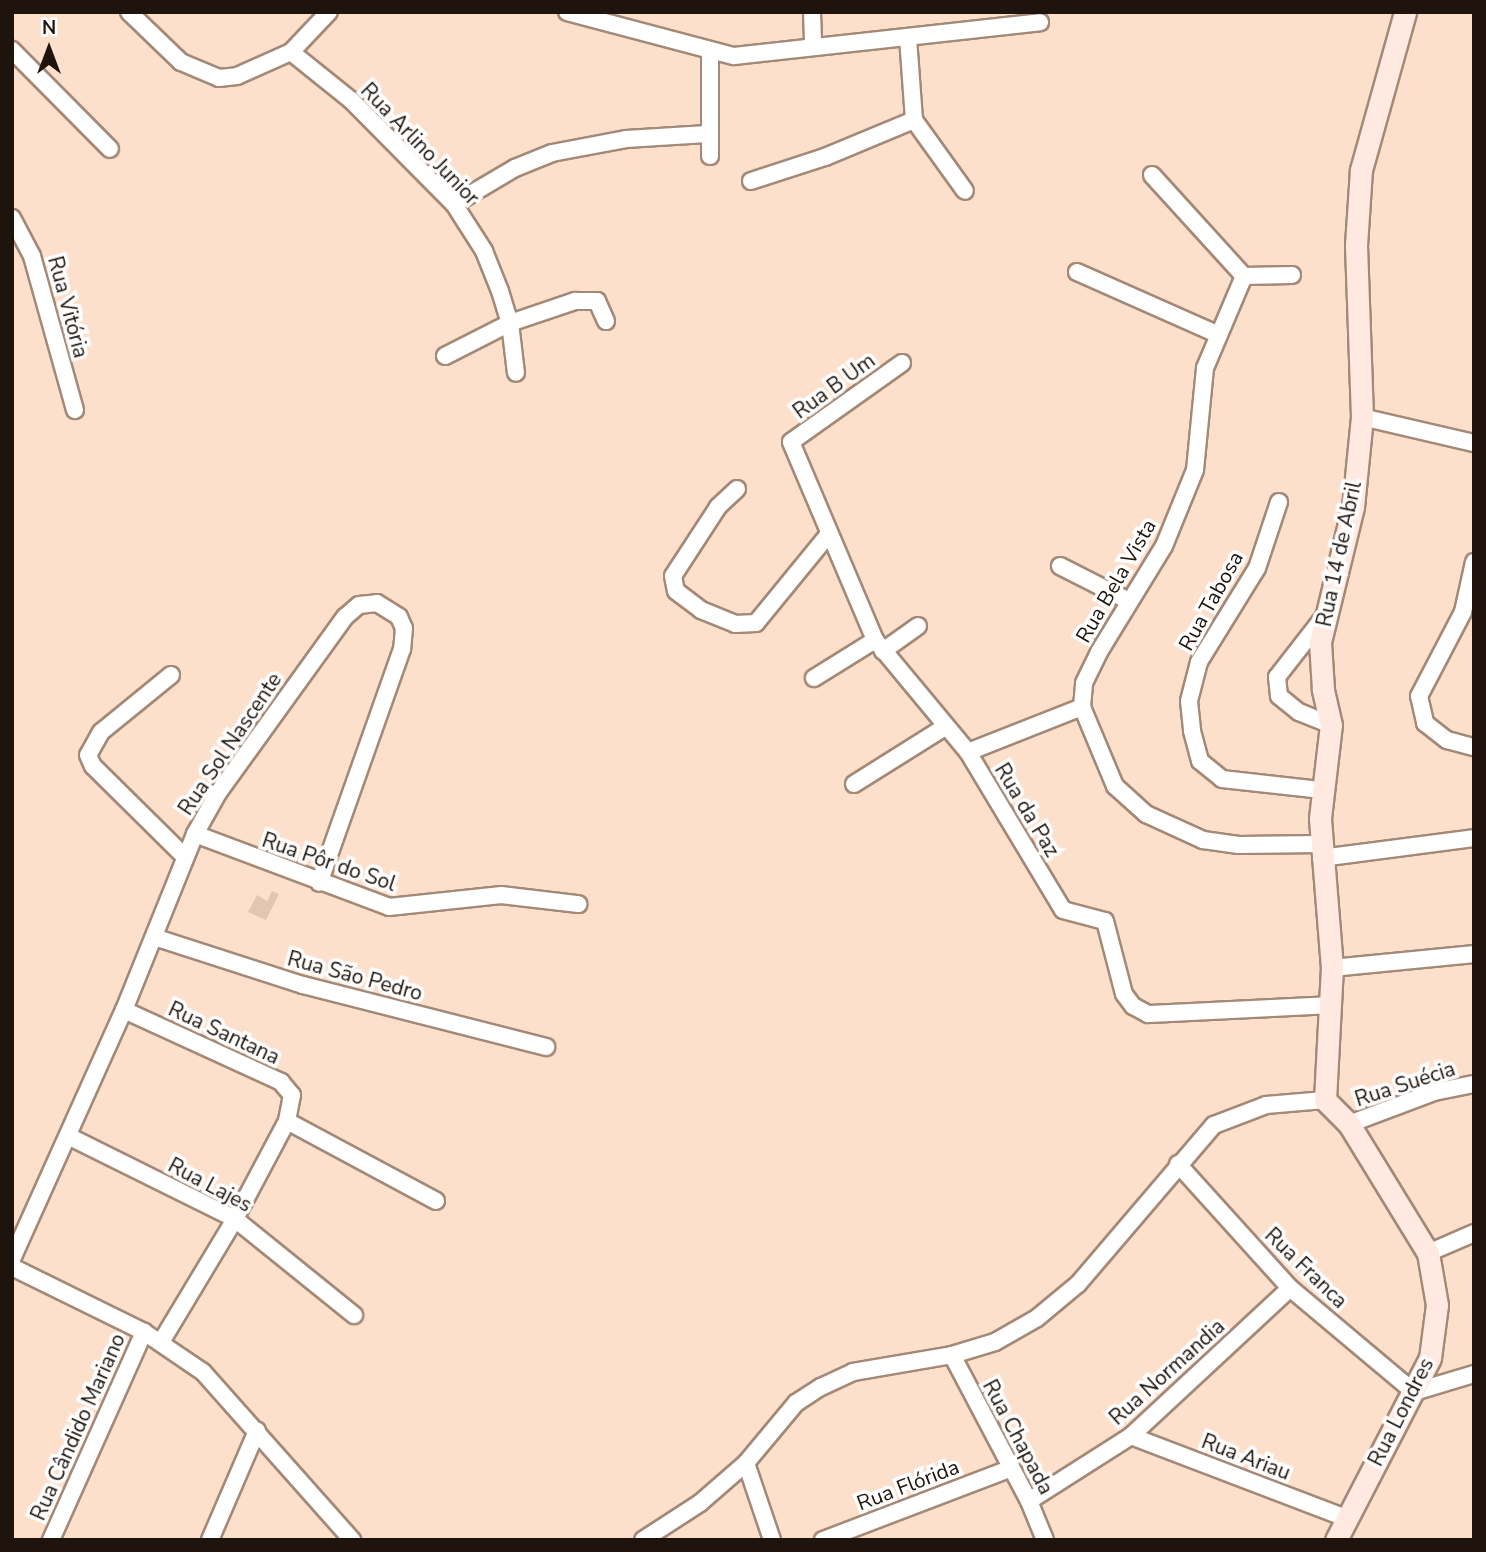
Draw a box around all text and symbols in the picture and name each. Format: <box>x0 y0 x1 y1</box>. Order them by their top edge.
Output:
north arrow <box>14 14 84 84</box>
text: N <box>42 15 56 41</box>
street label: Rua Arlino Junior <box>355 78 485 210</box>
street label: Rua Vitória <box>42 253 94 361</box>
street label: Rua B Um <box>788 348 880 424</box>
street label: Rua 14 de Abril <box>1311 479 1367 629</box>
street label: Rua Bela Vista <box>1071 515 1161 647</box>
street label: Rua Tabosa <box>1173 547 1249 655</box>
street label: Rua Sol Nascente <box>173 668 287 820</box>
street label: Rua da Paz <box>989 759 1065 861</box>
street label: Rua Pôr do Sol <box>259 827 399 897</box>
street label: Rua São Pedro <box>285 946 425 1006</box>
street label: Rua Santana <box>164 996 284 1070</box>
street label: Rua Suécia <box>1352 1056 1458 1112</box>
street label: Rua Lajes <box>164 1152 256 1218</box>
street label: Rua Franca <box>1260 1223 1352 1313</box>
street label: Rua Normandia <box>1104 1314 1230 1430</box>
street label: Rua Cândido Mariano <box>25 1330 131 1524</box>
street label: Rua Londres <box>1363 1354 1439 1470</box>
street label: Rua Chapada <box>977 1375 1059 1499</box>
street label: Rua Ariau <box>1198 1429 1294 1485</box>
street label: Rua Flórida <box>853 1454 963 1516</box>

